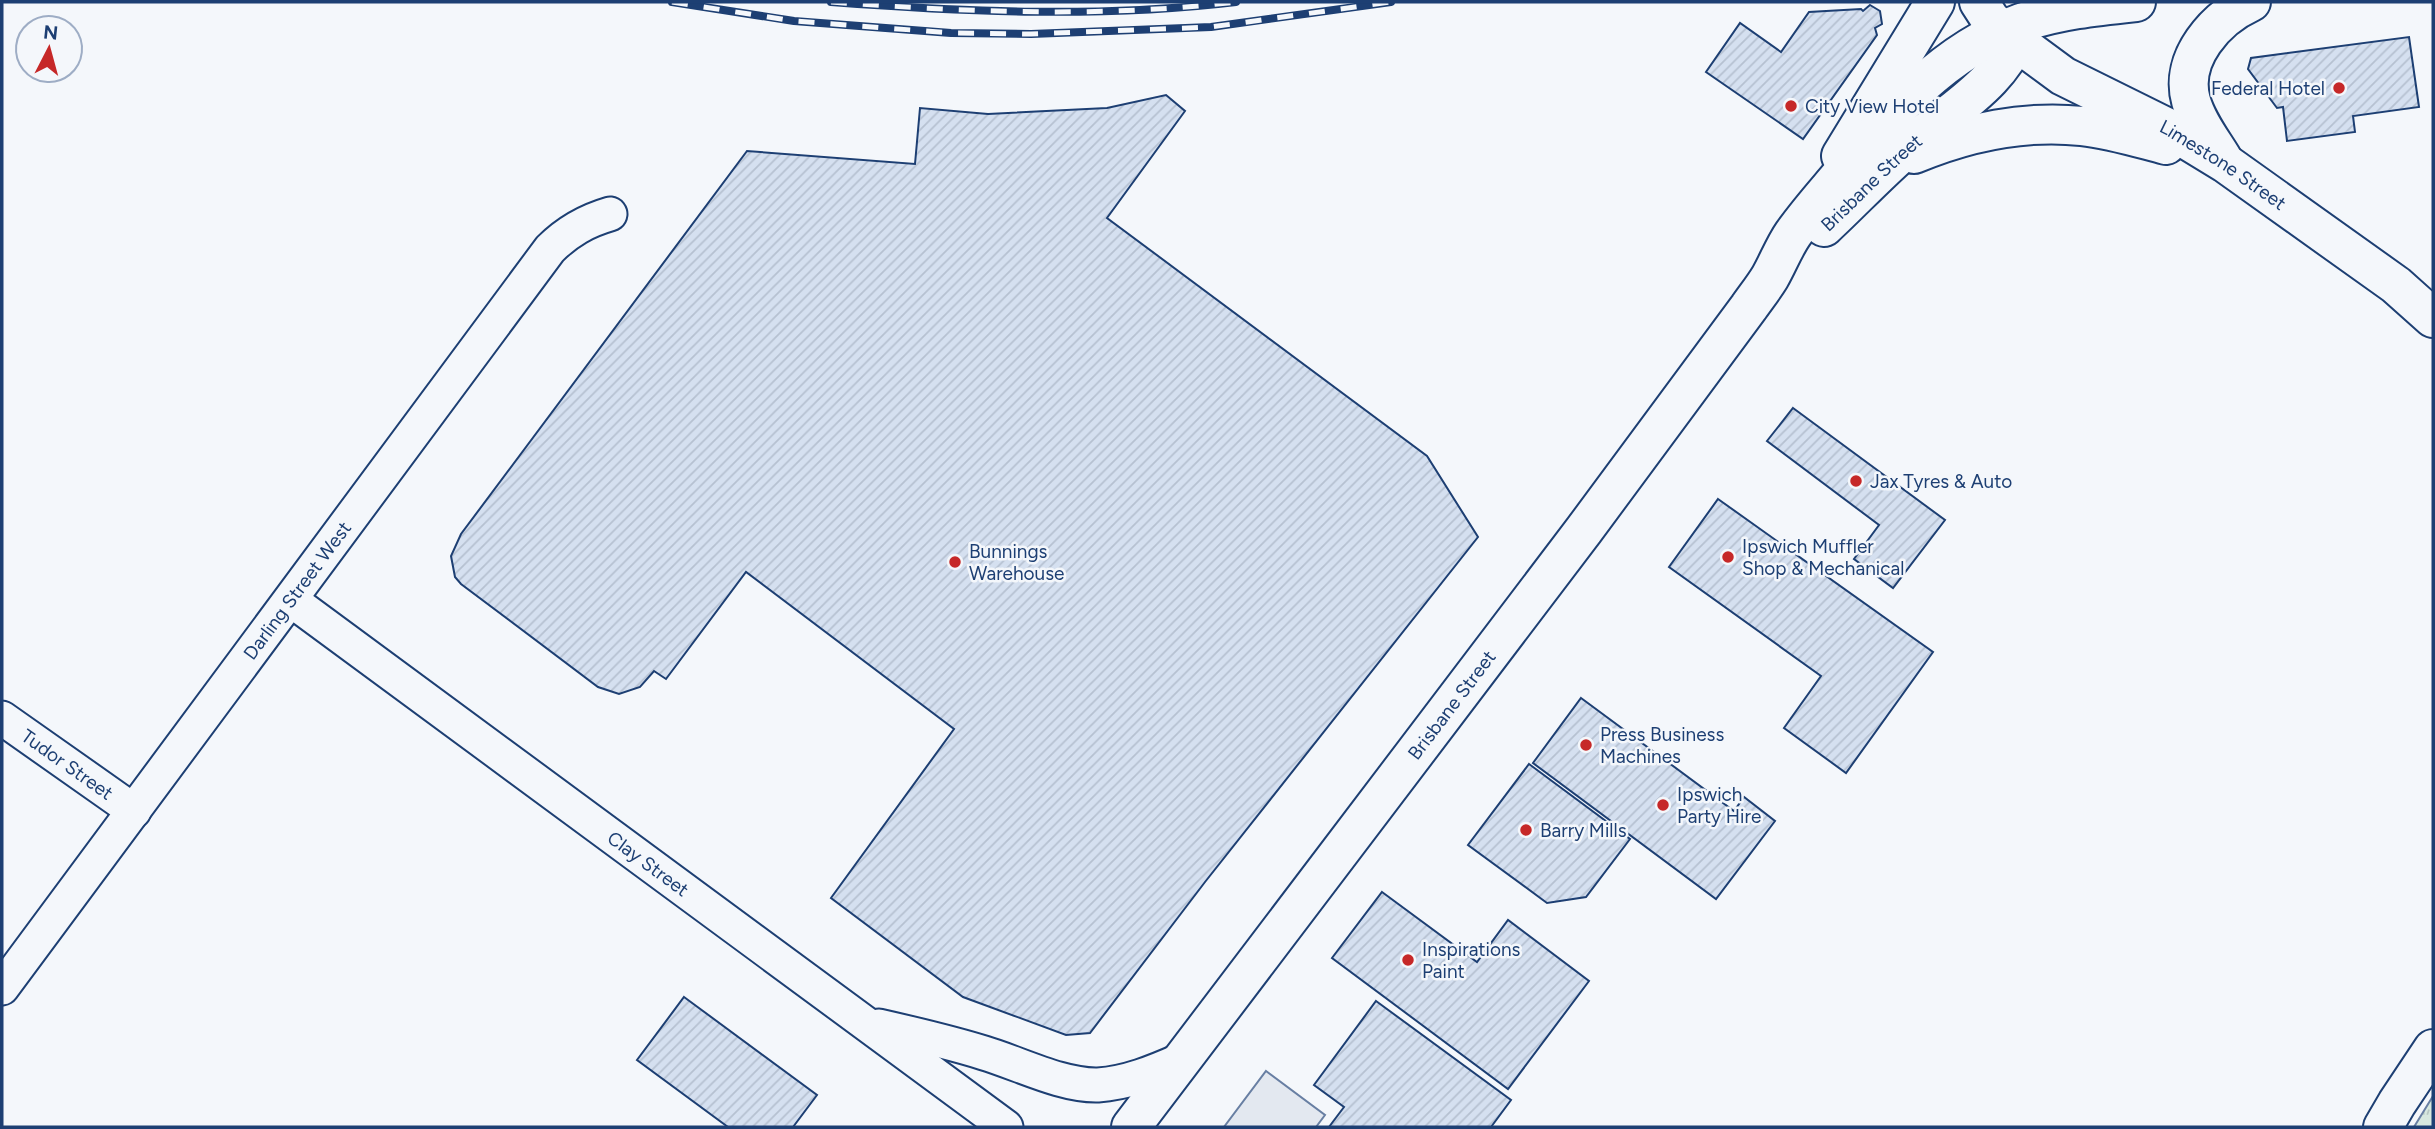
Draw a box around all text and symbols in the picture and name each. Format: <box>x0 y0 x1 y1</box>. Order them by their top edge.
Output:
north arrow <box>14 14 84 84</box>
text: N <box>42 20 59 45</box>
place label: Federal Hotel <box>2211 77 2325 100</box>
marker: Federal Hotel <box>2331 80 2347 96</box>
place label: City View Hotel <box>1805 95 1939 118</box>
marker: City View Hotel <box>1783 98 1799 114</box>
street label: Limestone Street <box>2156 115 2290 215</box>
street label: Brisbane Street <box>1816 129 1927 236</box>
place label: Jax Tyres & Auto <box>1870 470 2012 493</box>
marker: Jax Tyres & Auto <box>1848 473 1864 489</box>
street label: Darling Street West <box>239 517 356 664</box>
place label: Ipswich Muffler Shop & Mechanical <box>1742 535 1904 580</box>
place label: Bunnings Warehouse <box>969 540 1064 585</box>
marker: Ipswich Muffler Shop & Mechanical <box>1720 549 1736 565</box>
marker: Bunnings Warehouse <box>947 554 963 570</box>
street label: Brisbane Street <box>1403 646 1501 764</box>
place label: Press Business Machines <box>1600 723 1724 768</box>
street label: Tudor Street <box>17 724 117 805</box>
marker: Press Business Machines <box>1578 737 1594 753</box>
place label: Ipswich Party Hire <box>1677 783 1761 828</box>
marker: Ipswich Party Hire <box>1655 797 1671 813</box>
place label: Barry Mills <box>1540 819 1627 842</box>
marker: Barry Mills <box>1518 822 1534 838</box>
street label: Clay Street <box>603 826 693 901</box>
place label: Inspirations Paint <box>1422 938 1521 983</box>
marker: Inspirations Paint <box>1400 952 1416 968</box>

